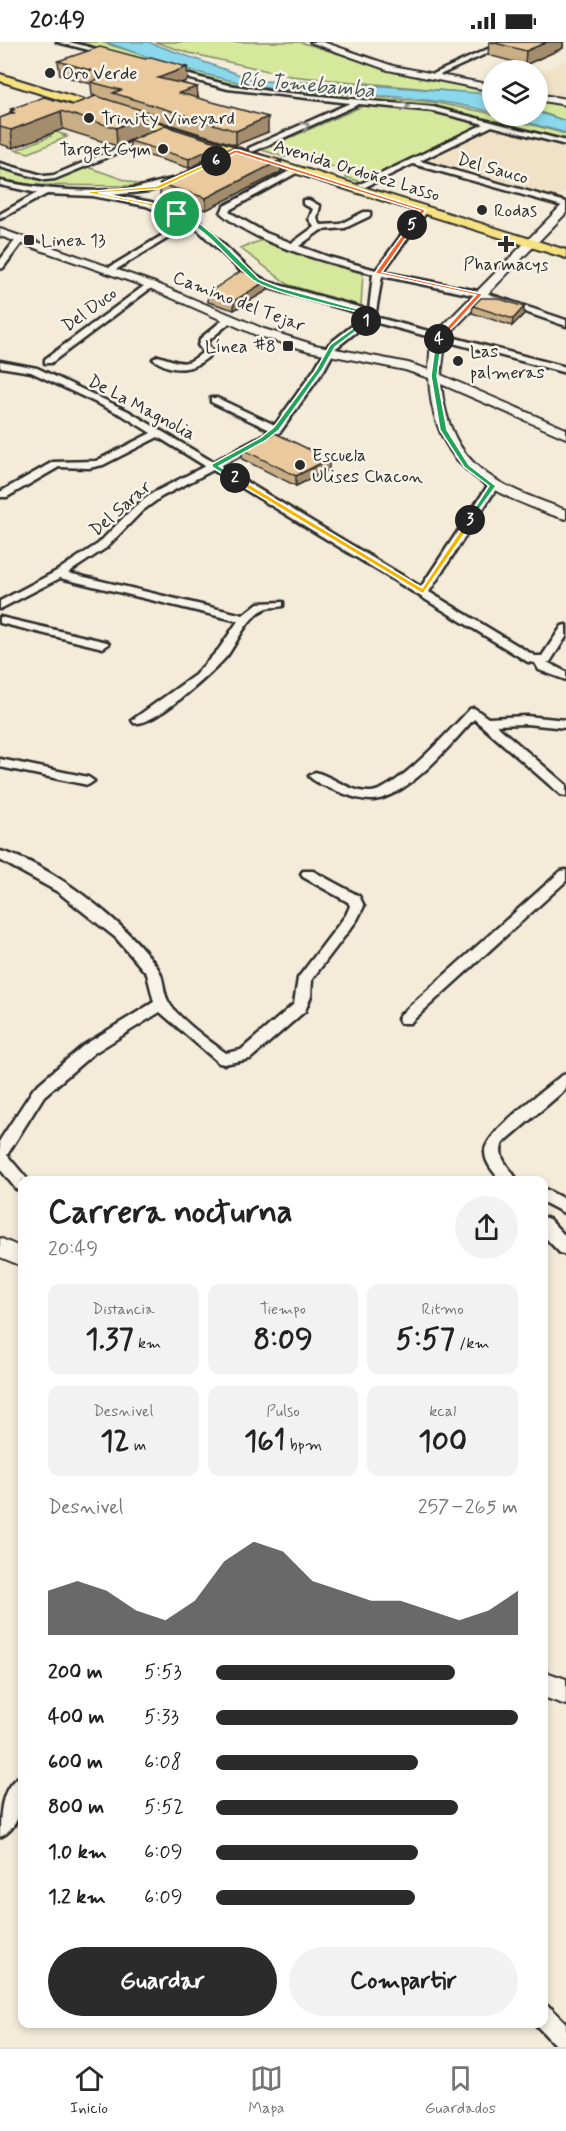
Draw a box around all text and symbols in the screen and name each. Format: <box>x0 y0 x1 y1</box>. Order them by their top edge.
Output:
text: 20:49 <box>30 7 85 35</box>
map controls <box>482 60 548 126</box>
button: layers <box>482 60 548 126</box>
place label: Oro Verde <box>62 62 137 86</box>
marker: Oro Verde <box>43 66 57 80</box>
water label: Río Tomebamba <box>238 66 376 105</box>
one-way arrow <box>401 99 410 112</box>
place label: Trinity Vineyard <box>101 107 235 131</box>
marker: Trinity Vineyard <box>82 111 96 125</box>
one-way arrow <box>298 121 309 133</box>
street label: Avenida Ordoñez Lasso <box>271 134 443 208</box>
place label: Target Gym <box>59 138 151 163</box>
marker: Target Gym <box>156 142 170 156</box>
pin: 6 <box>201 146 231 176</box>
street label: Del Sauco <box>454 147 531 191</box>
text: 6 <box>212 150 220 171</box>
pin <box>151 188 202 239</box>
icon: arrive <box>160 197 193 230</box>
place label: Rodas <box>494 199 537 223</box>
marker: Rodas <box>475 203 489 217</box>
pin: 5 <box>397 210 427 240</box>
text: 5 <box>407 214 417 235</box>
place label: Linea 13 <box>41 229 106 253</box>
marker: Linea 13 <box>22 233 36 247</box>
marker: Pharmacys <box>499 237 513 251</box>
place label: Pharmacys <box>464 253 549 277</box>
street label: Camino del Tejar <box>169 266 309 338</box>
street label: Del Duco <box>57 282 122 338</box>
pin: 1 <box>351 306 381 336</box>
text: 1 <box>362 310 370 331</box>
pin: 4 <box>424 324 454 354</box>
text: 4 <box>434 328 444 349</box>
place label: Línea #8 <box>205 335 276 359</box>
marker: Línea #8 <box>281 339 295 353</box>
place label: Las palmeras <box>470 340 544 385</box>
marker: Las palmeras <box>451 354 465 368</box>
street label: De La Magnolia <box>84 369 200 446</box>
place label: Escuela Ulises Chacon <box>312 444 423 489</box>
marker: Escuela Ulises Chacon <box>293 458 307 472</box>
pin: 2 <box>220 463 250 493</box>
text: 2 <box>231 467 239 488</box>
street label: Del Sarar <box>85 475 157 542</box>
pin: 3 <box>455 505 485 535</box>
text: 3 <box>466 509 474 530</box>
text: Carrera nocturna <box>48 1191 293 1235</box>
button: share <box>455 1196 518 1259</box>
text: 20:49 <box>48 1236 98 1263</box>
text: Distancia <box>92 1299 155 1320</box>
text: Tiempo <box>260 1299 306 1320</box>
text: Ritmo <box>422 1299 464 1320</box>
text: 1.37 <box>85 1320 134 1359</box>
text: 8:09 <box>253 1320 313 1359</box>
text: 5:57 <box>396 1320 455 1359</box>
text: km <box>134 1333 161 1354</box>
text: /km <box>455 1333 490 1354</box>
text: Desnivel <box>93 1401 154 1422</box>
text: Pulso <box>266 1401 300 1422</box>
text: kcal <box>429 1401 456 1422</box>
text: 12 <box>100 1422 129 1461</box>
text: 161 <box>244 1422 286 1461</box>
text: 100 <box>418 1422 467 1461</box>
text: m <box>129 1435 146 1456</box>
text: bpm <box>286 1435 322 1456</box>
text: Desnivel <box>48 1494 123 1521</box>
text: 257–265 m <box>418 1494 518 1521</box>
text: 200 m <box>48 1659 103 1686</box>
text: 5:53 <box>144 1659 182 1686</box>
text: 400 m <box>48 1704 104 1731</box>
text: 5:33 <box>144 1704 179 1731</box>
text: 600 m <box>48 1749 103 1776</box>
text: 6:08 <box>144 1749 182 1776</box>
text: 800 m <box>48 1794 104 1821</box>
text: 5:52 <box>144 1794 184 1821</box>
text: 1.0 km <box>48 1839 107 1866</box>
text: 6:09 <box>144 1839 183 1866</box>
text: 1.2 km <box>48 1884 105 1911</box>
text: 6:09 <box>144 1884 183 1911</box>
button: Guardar <box>48 1947 277 2016</box>
button: Compartir <box>289 1947 518 2016</box>
tab: Inicio <box>70 2062 108 2119</box>
tab: Mapa <box>248 2062 285 2119</box>
tab: Guardados <box>425 2062 496 2119</box>

